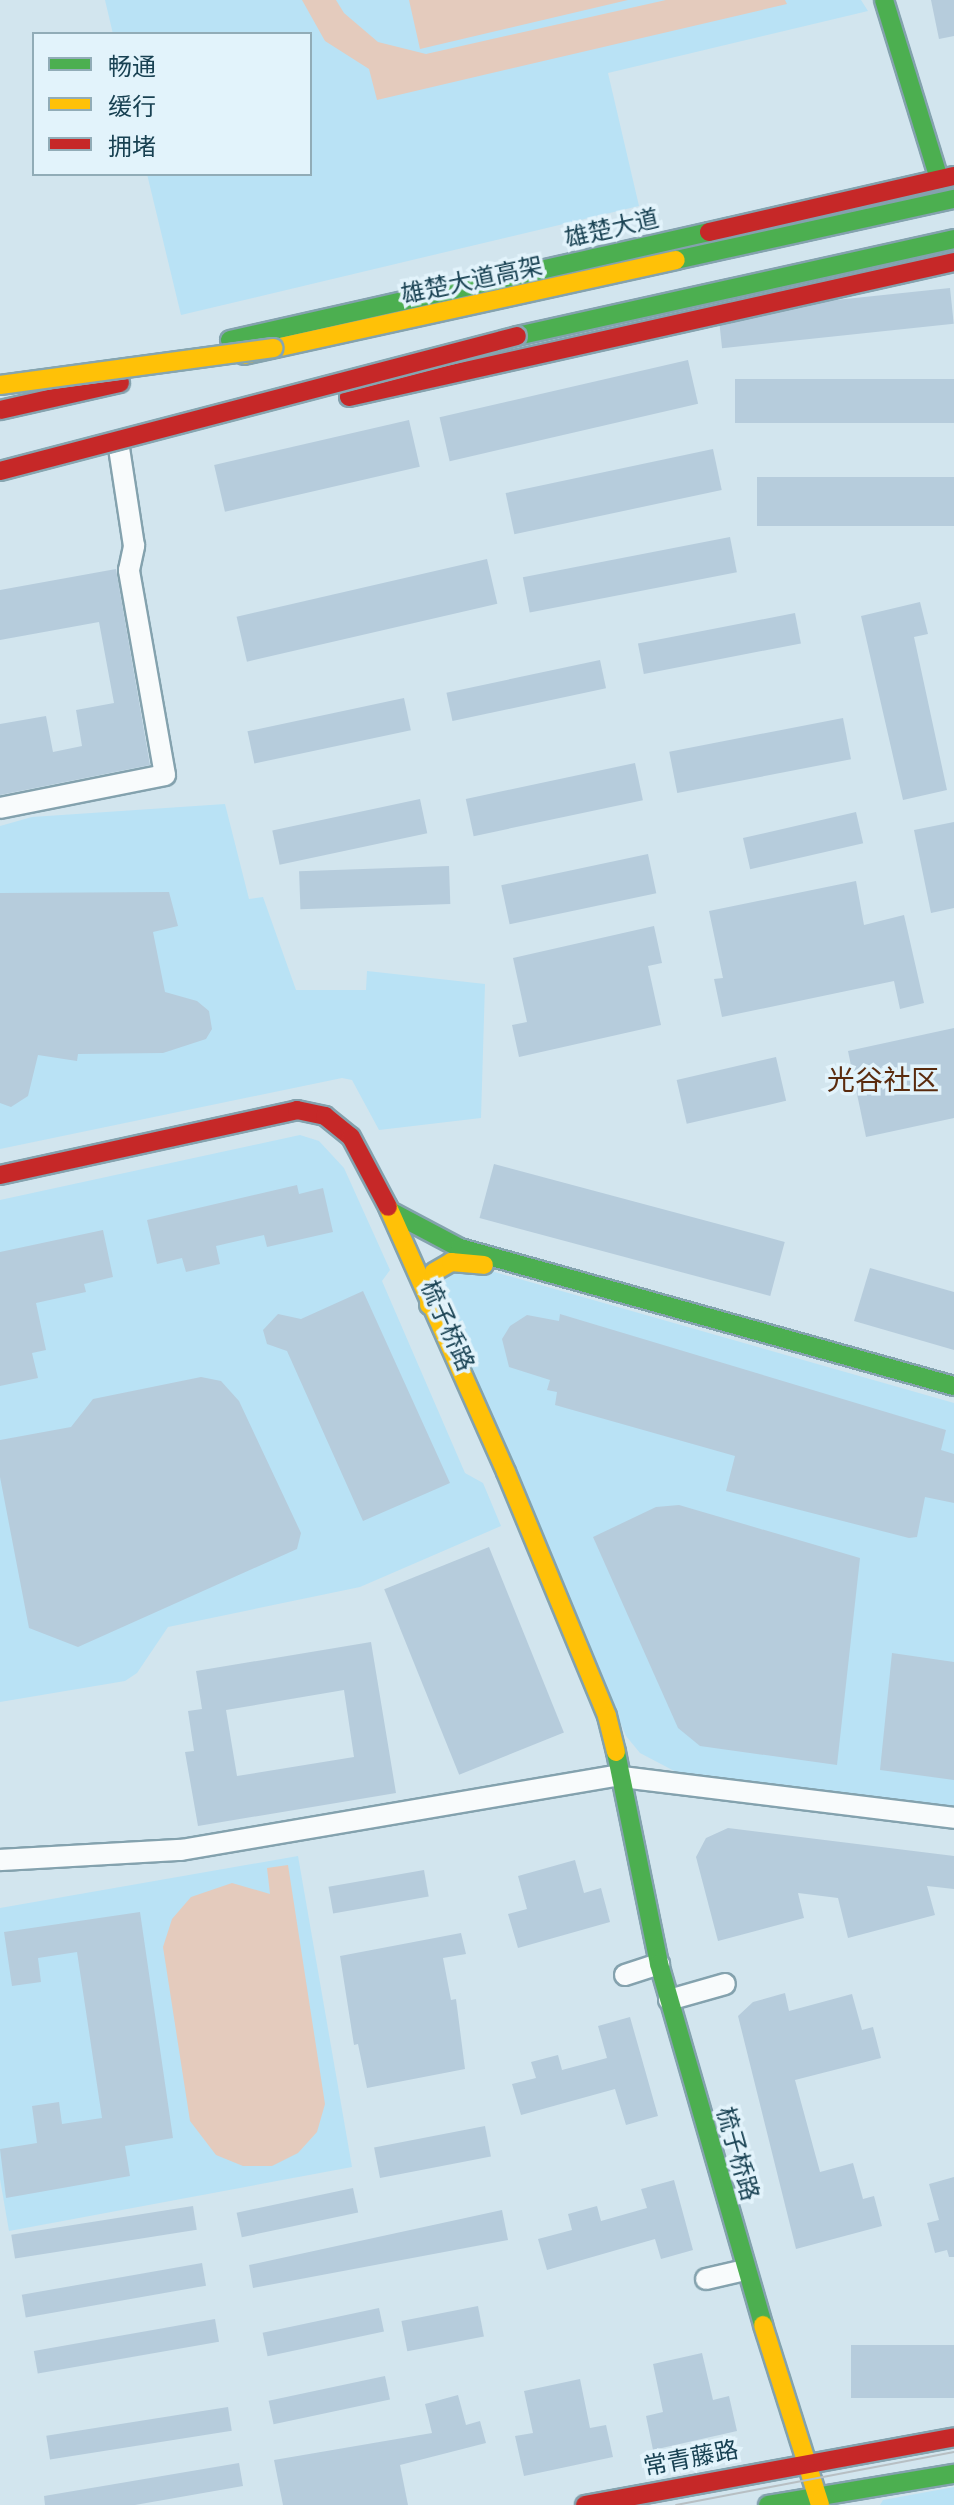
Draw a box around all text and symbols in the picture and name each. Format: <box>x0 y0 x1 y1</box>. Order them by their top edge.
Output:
legend <box>32 32 312 176</box>
text: 畅通 <box>108 52 156 82</box>
text: 缓行 <box>108 92 156 122</box>
text: 拥堵 <box>108 132 156 162</box>
street label: 雄楚大道 <box>562 204 662 254</box>
street label: 雄楚大道高架 <box>399 252 545 310</box>
district label: 光谷社区 <box>827 1064 939 1098</box>
street label: 梳子桥路 <box>414 1276 480 1376</box>
street label: 梳子桥路 <box>710 2104 764 2204</box>
street label: 常青藤路 <box>641 2436 741 2482</box>

